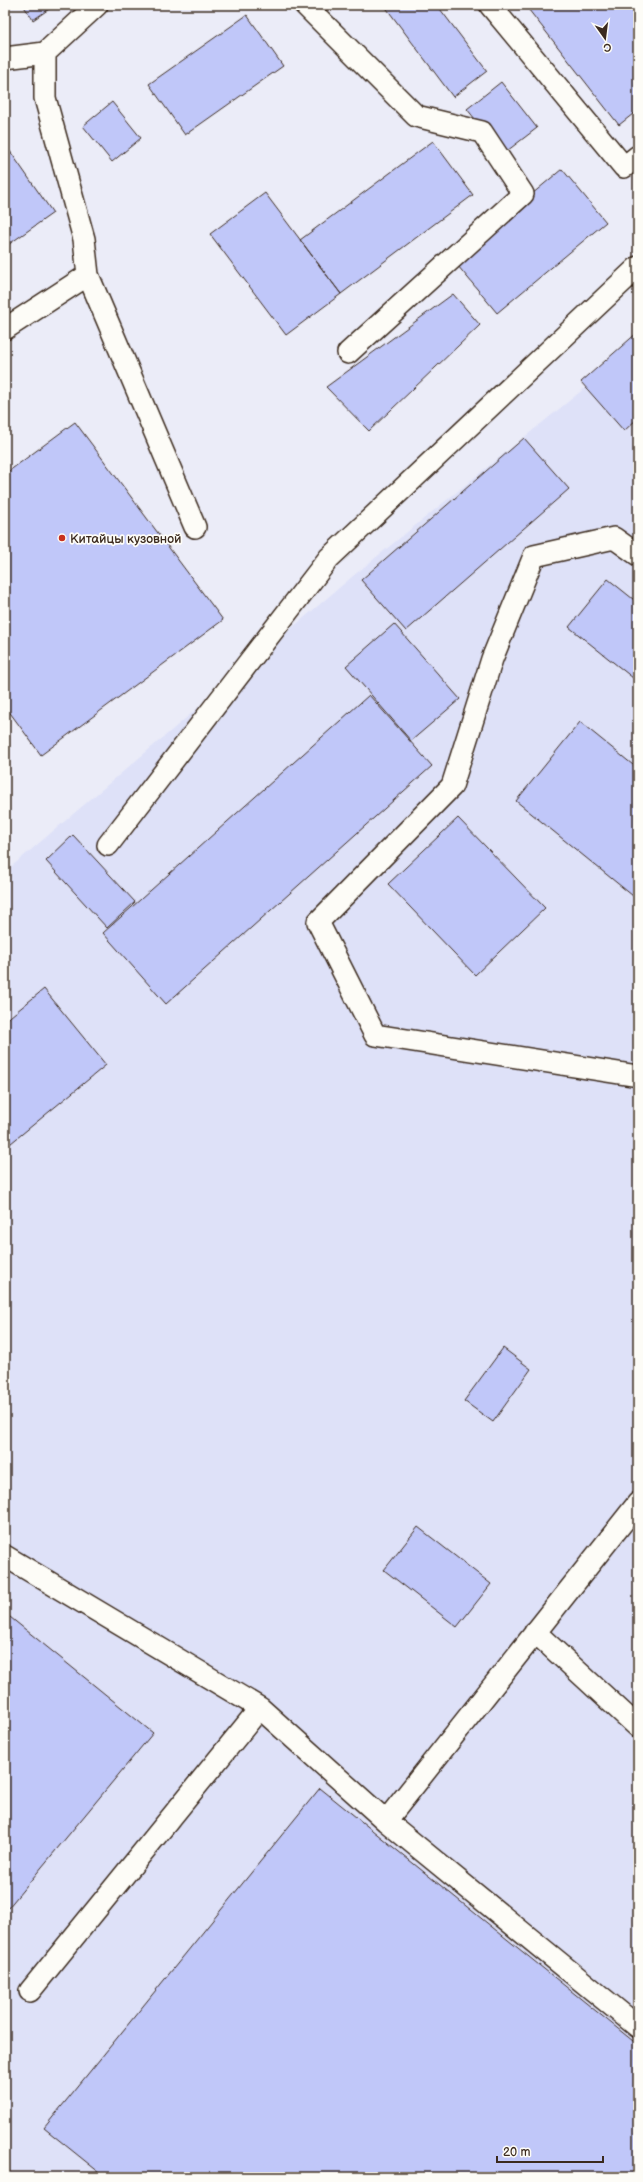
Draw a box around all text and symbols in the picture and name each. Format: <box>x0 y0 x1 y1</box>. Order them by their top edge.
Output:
north arrow <box>585 18 625 58</box>
text: С <box>602 40 613 55</box>
place label: Китайцы кузовной <box>70 531 181 547</box>
marker: Китайцы кузовной <box>57 533 67 543</box>
scale bar <box>497 2138 603 2164</box>
text: 20 m <box>503 2145 530 2160</box>

